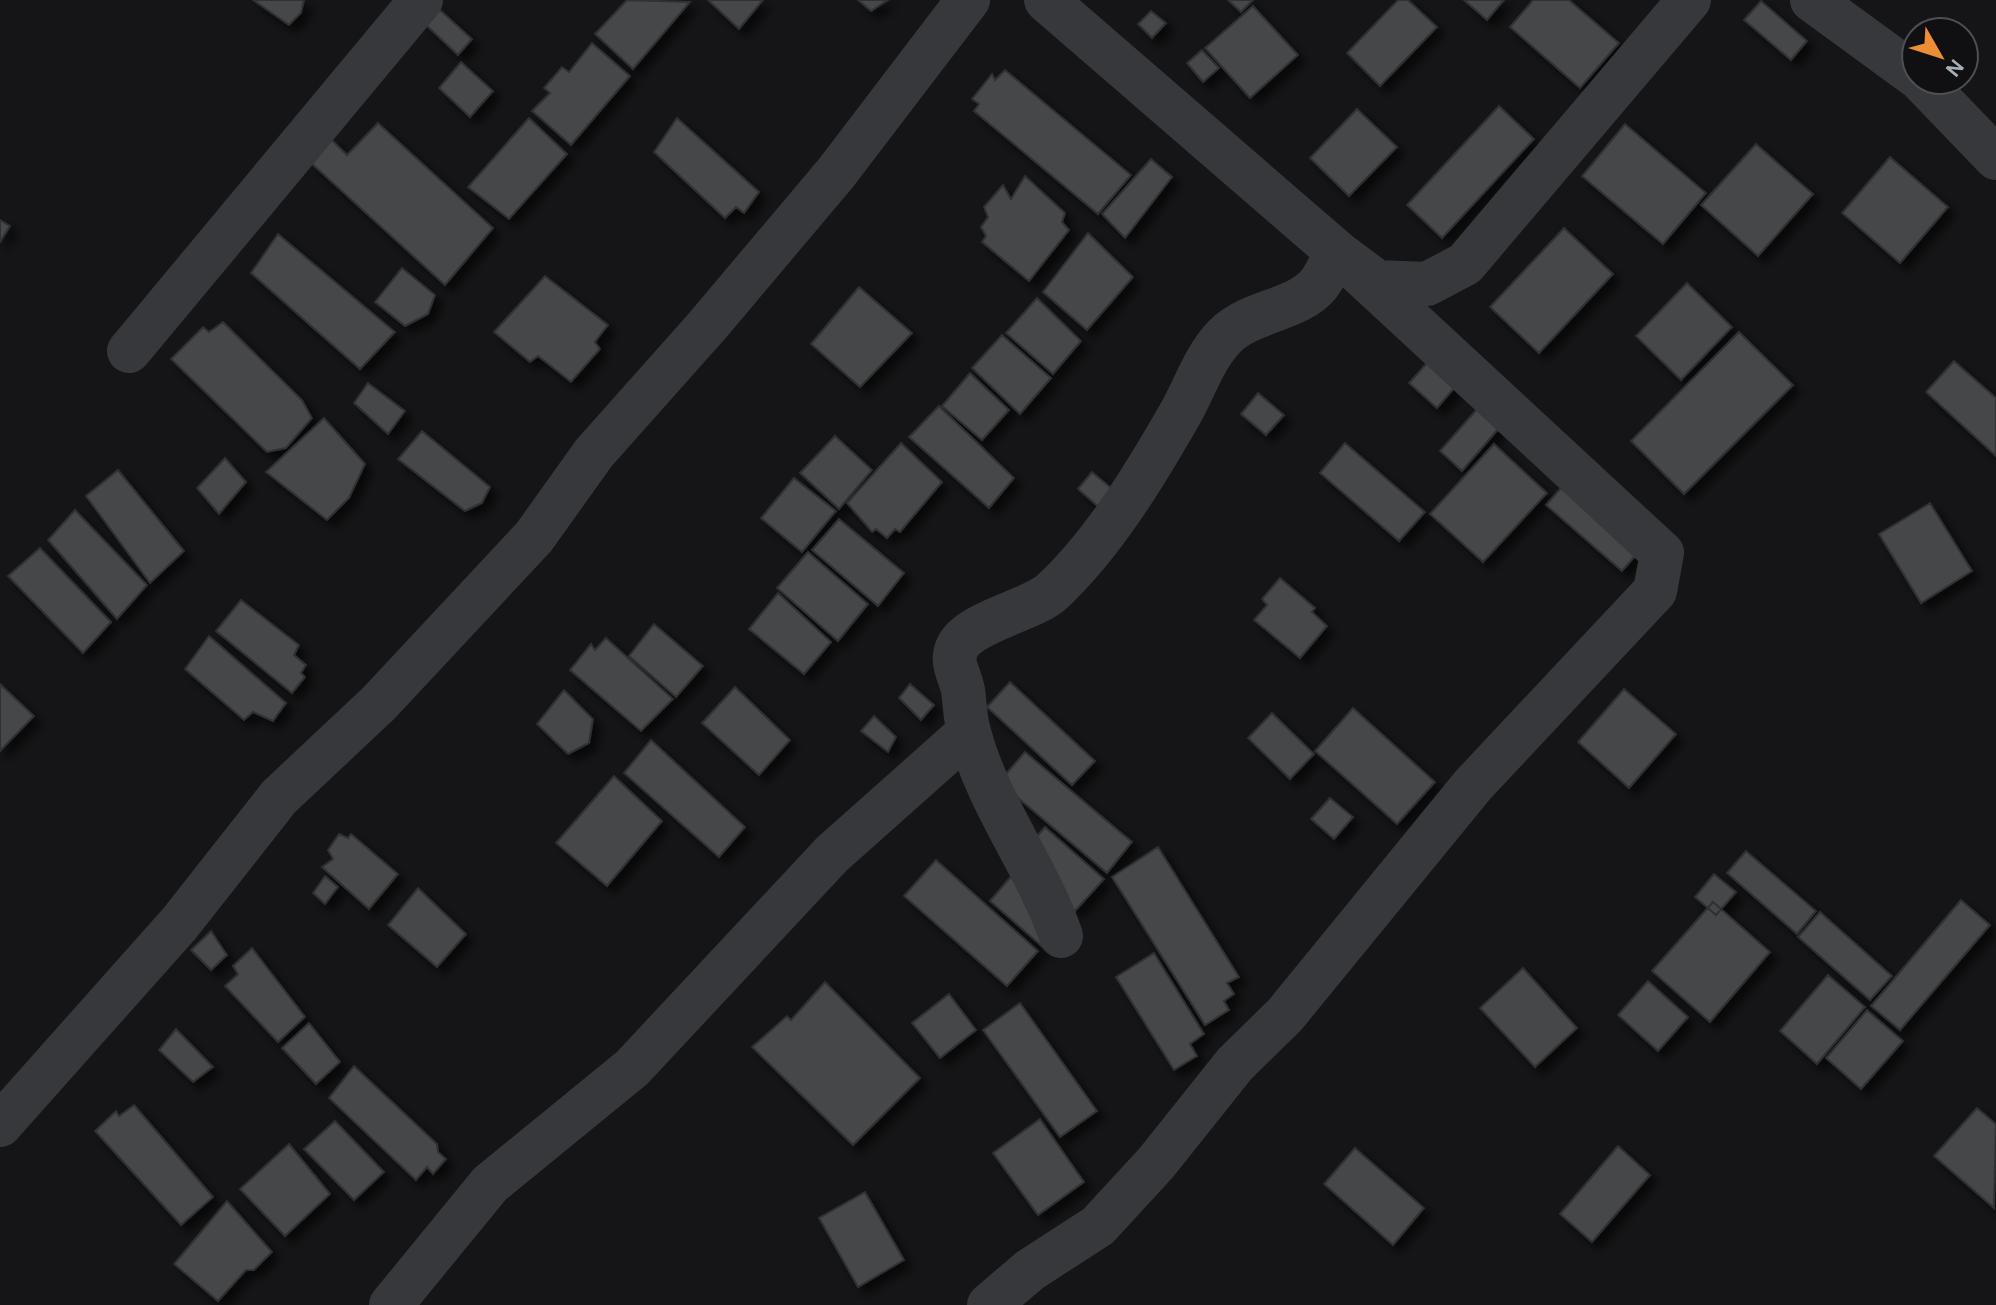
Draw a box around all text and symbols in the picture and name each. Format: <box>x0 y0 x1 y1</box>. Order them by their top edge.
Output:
north arrow <box>1900 16 1980 96</box>
text: N <box>1940 54 1970 82</box>

